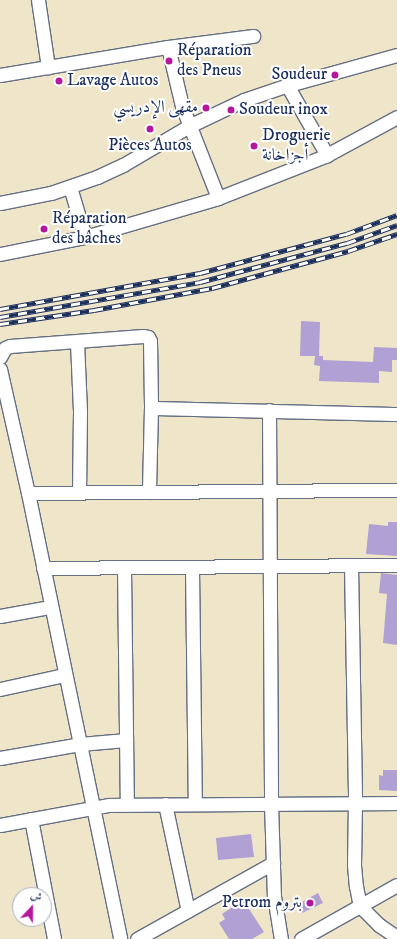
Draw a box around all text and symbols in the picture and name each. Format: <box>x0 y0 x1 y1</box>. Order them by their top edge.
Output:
place label: Réparation des Pneus <box>177 41 252 81</box>
marker: Réparation des Pneus <box>164 56 174 66</box>
place label: Soudeur <box>272 65 327 85</box>
marker: Soudeur <box>330 70 340 80</box>
place label: Lavage Autos <box>67 71 159 91</box>
marker: Lavage Autos <box>54 76 64 86</box>
place label: مقهى الإدريسي <box>113 98 198 118</box>
place label: Soudeur inox <box>239 100 328 120</box>
marker: مقهى الإدريسي <box>201 103 211 113</box>
marker: Soudeur inox <box>226 105 236 115</box>
marker: Pièces Autos <box>145 124 155 134</box>
place label: Droguerie أجزاخانة <box>262 126 331 166</box>
place label: Pièces Autos <box>108 136 192 156</box>
marker: Droguerie أجزاخانة <box>249 141 259 151</box>
place label: Réparation des bâches <box>52 209 127 249</box>
marker: Réparation des bâches <box>39 224 49 234</box>
north arrow <box>12 887 52 927</box>
text: ش <box>28 888 44 905</box>
place label: Petrom بتروم <box>222 893 302 913</box>
marker: Petrom بتروم <box>305 898 315 908</box>

